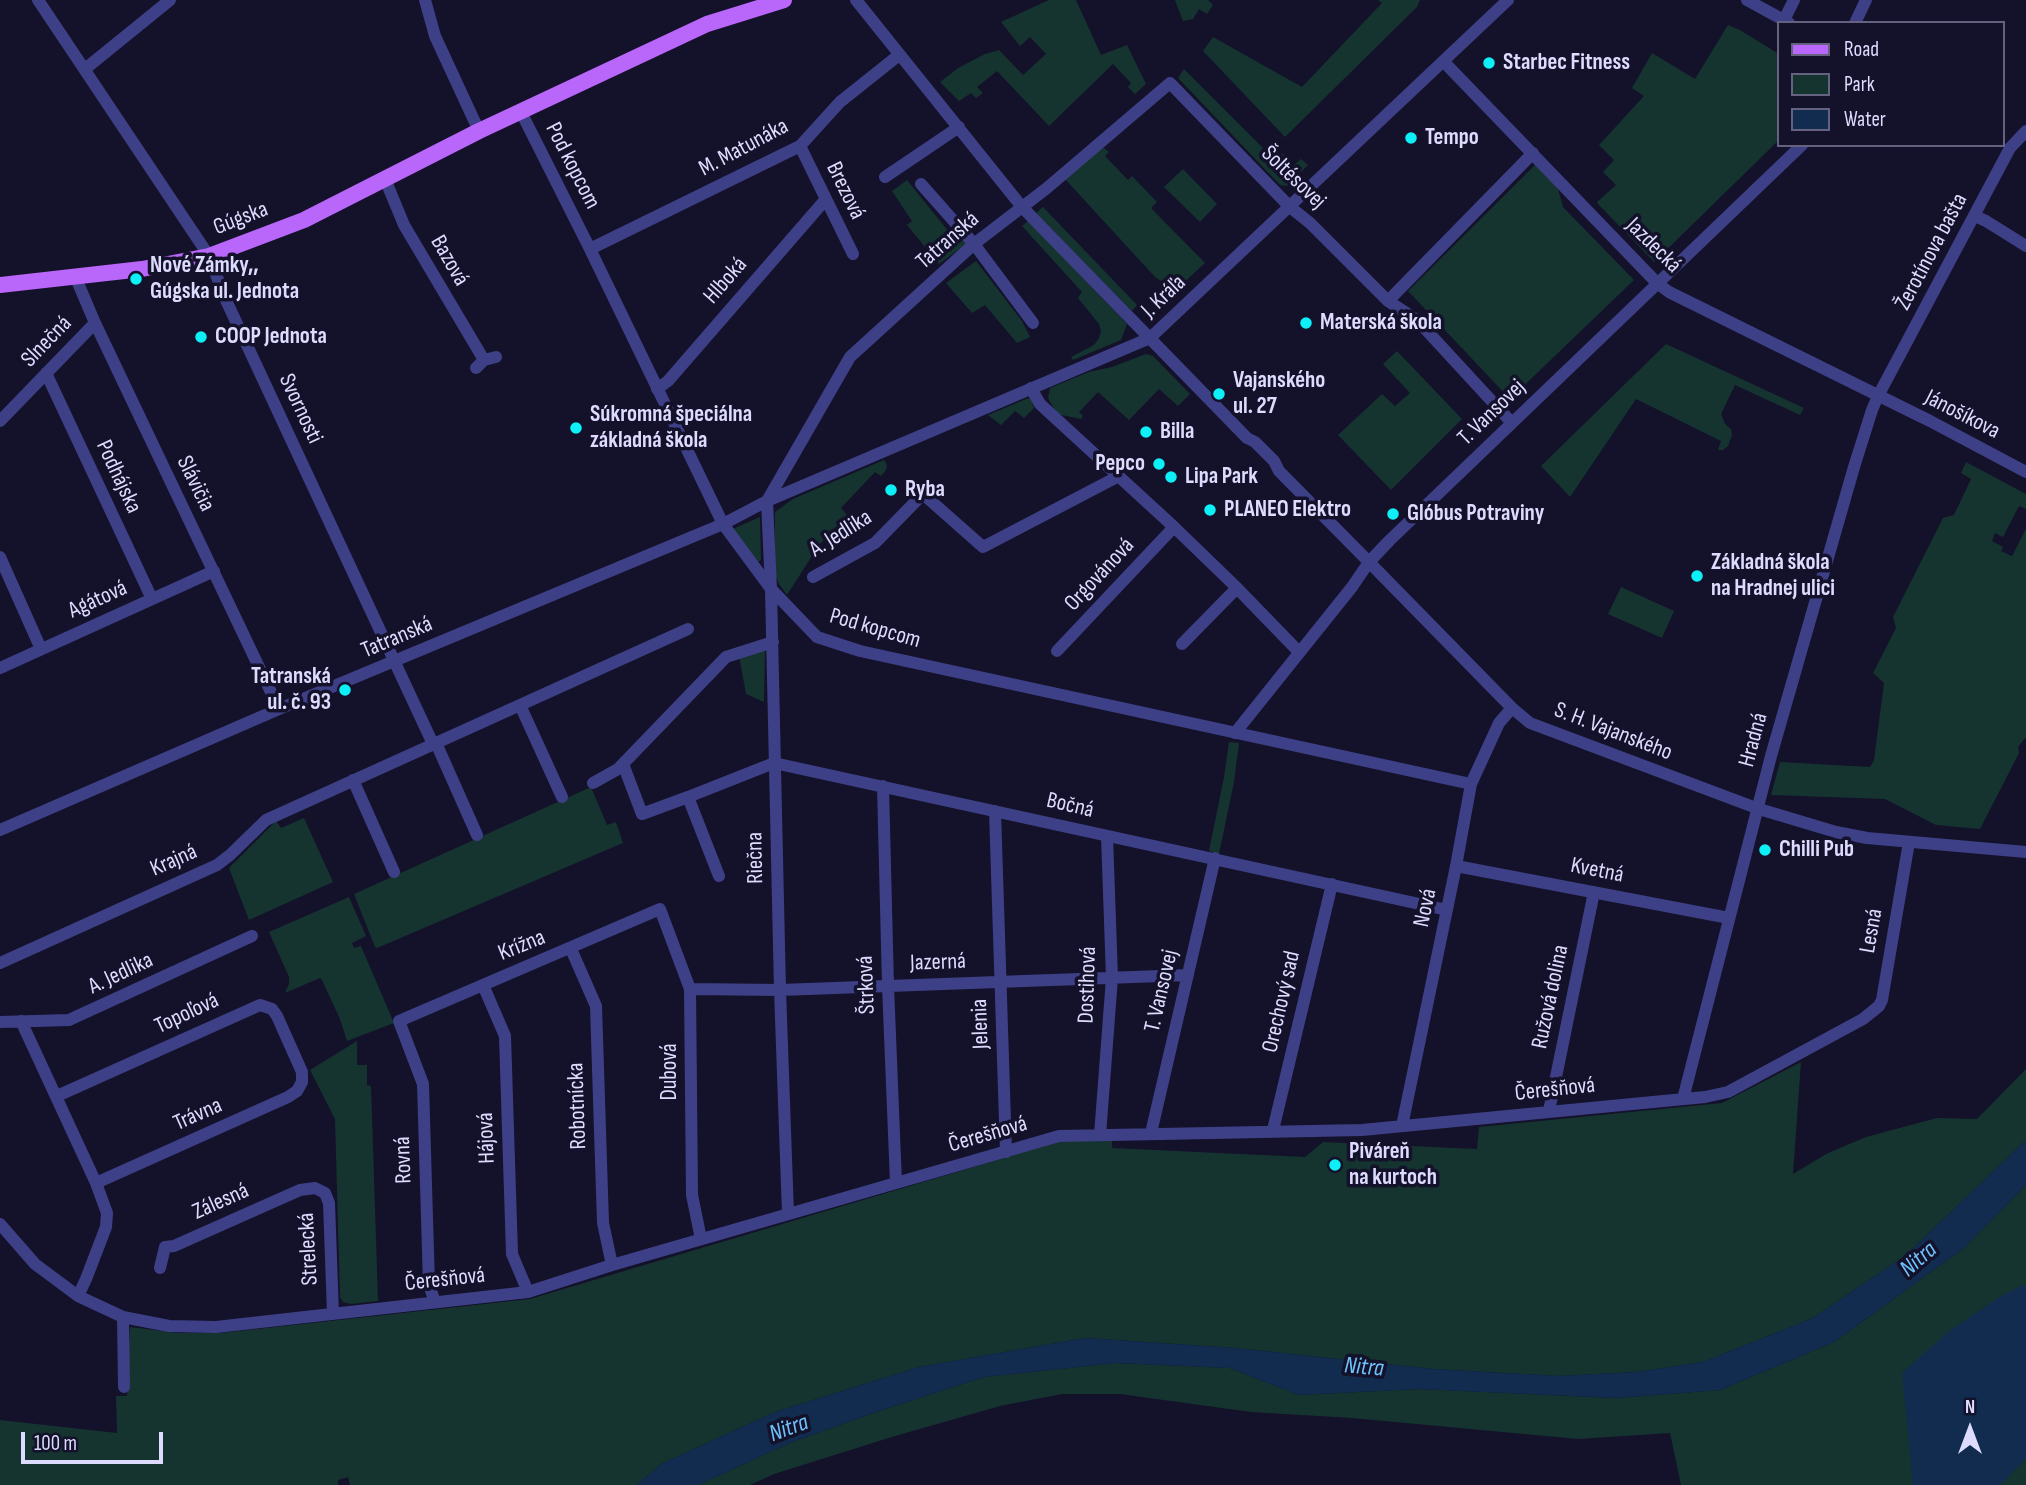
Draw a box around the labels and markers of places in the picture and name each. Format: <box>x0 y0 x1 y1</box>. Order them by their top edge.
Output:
place label: Starbec Fitness <box>1503 49 1630 77</box>
marker: Starbec Fitness <box>1481 55 1497 71</box>
place label: Tempo <box>1425 124 1479 152</box>
marker: Tempo <box>1403 130 1419 146</box>
place label: Nové Zámky,, Gúgska ul. Jednota <box>150 252 299 306</box>
marker: Nové Zámky,, Gúgska ul. Jednota <box>128 271 144 287</box>
place label: Materská škola <box>1320 309 1442 337</box>
marker: Materská škola <box>1298 315 1314 331</box>
place label: COOP Jednota <box>215 323 327 351</box>
marker: COOP Jednota <box>193 329 209 345</box>
place label: Vajanského ul. 27 <box>1233 367 1325 421</box>
marker: Vajanského ul. 27 <box>1211 386 1227 402</box>
place label: Súkromná špeciálna základná škola <box>590 401 752 455</box>
place label: Billa <box>1160 418 1194 446</box>
marker: Súkromná špeciálna základná škola <box>568 420 584 436</box>
marker: Billa <box>1138 424 1154 440</box>
place label: Pepco <box>1095 450 1145 478</box>
marker: Pepco <box>1151 456 1167 472</box>
place label: Lipa Park <box>1185 463 1258 491</box>
marker: Lipa Park <box>1163 469 1179 485</box>
place label: Ryba <box>905 476 945 504</box>
marker: Ryba <box>883 482 899 498</box>
place label: PLANEO Elektro <box>1224 496 1351 524</box>
place label: Glóbus Potraviny <box>1407 500 1544 528</box>
marker: PLANEO Elektro <box>1202 502 1218 518</box>
marker: Glóbus Potraviny <box>1385 506 1401 522</box>
place label: Základná škola na Hradnej ulici <box>1711 549 1835 603</box>
marker: Základná škola na Hradnej ulici <box>1689 568 1705 584</box>
place label: Tatranská ul. č. 93 <box>251 663 331 717</box>
marker: Tatranská ul. č. 93 <box>337 682 353 698</box>
place label: Chilli Pub <box>1779 836 1854 864</box>
marker: Chilli Pub <box>1757 842 1773 858</box>
place label: Piváreň na kurtoch <box>1349 1138 1437 1192</box>
marker: Piváreň na kurtoch <box>1327 1157 1343 1173</box>

